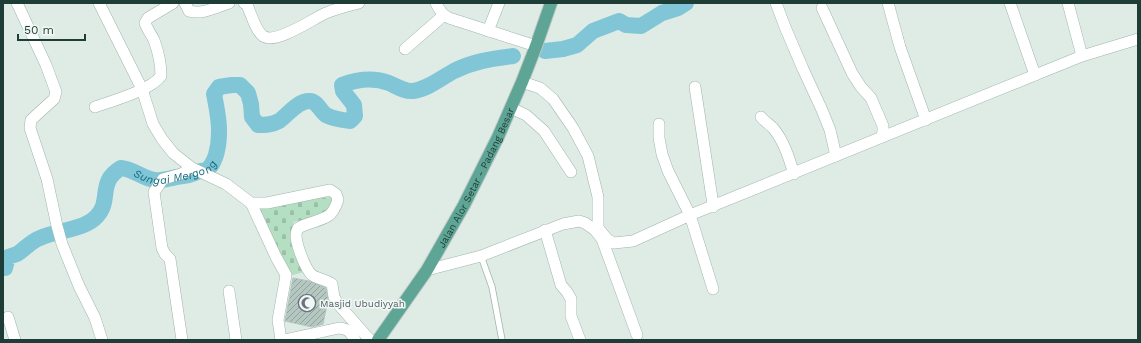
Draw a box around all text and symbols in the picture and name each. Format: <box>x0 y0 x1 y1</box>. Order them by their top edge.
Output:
scale bar <box>18 16 85 42</box>
text: 50 m <box>24 23 54 37</box>
street label: Jalan Alor Setar - Padang Besar <box>436 106 516 250</box>
water label: Sungai Mergong <box>131 158 220 187</box>
mosque icon: Masjid Ubudiyyah <box>297 293 317 313</box>
place label: Masjid Ubudiyyah <box>320 298 405 309</box>

